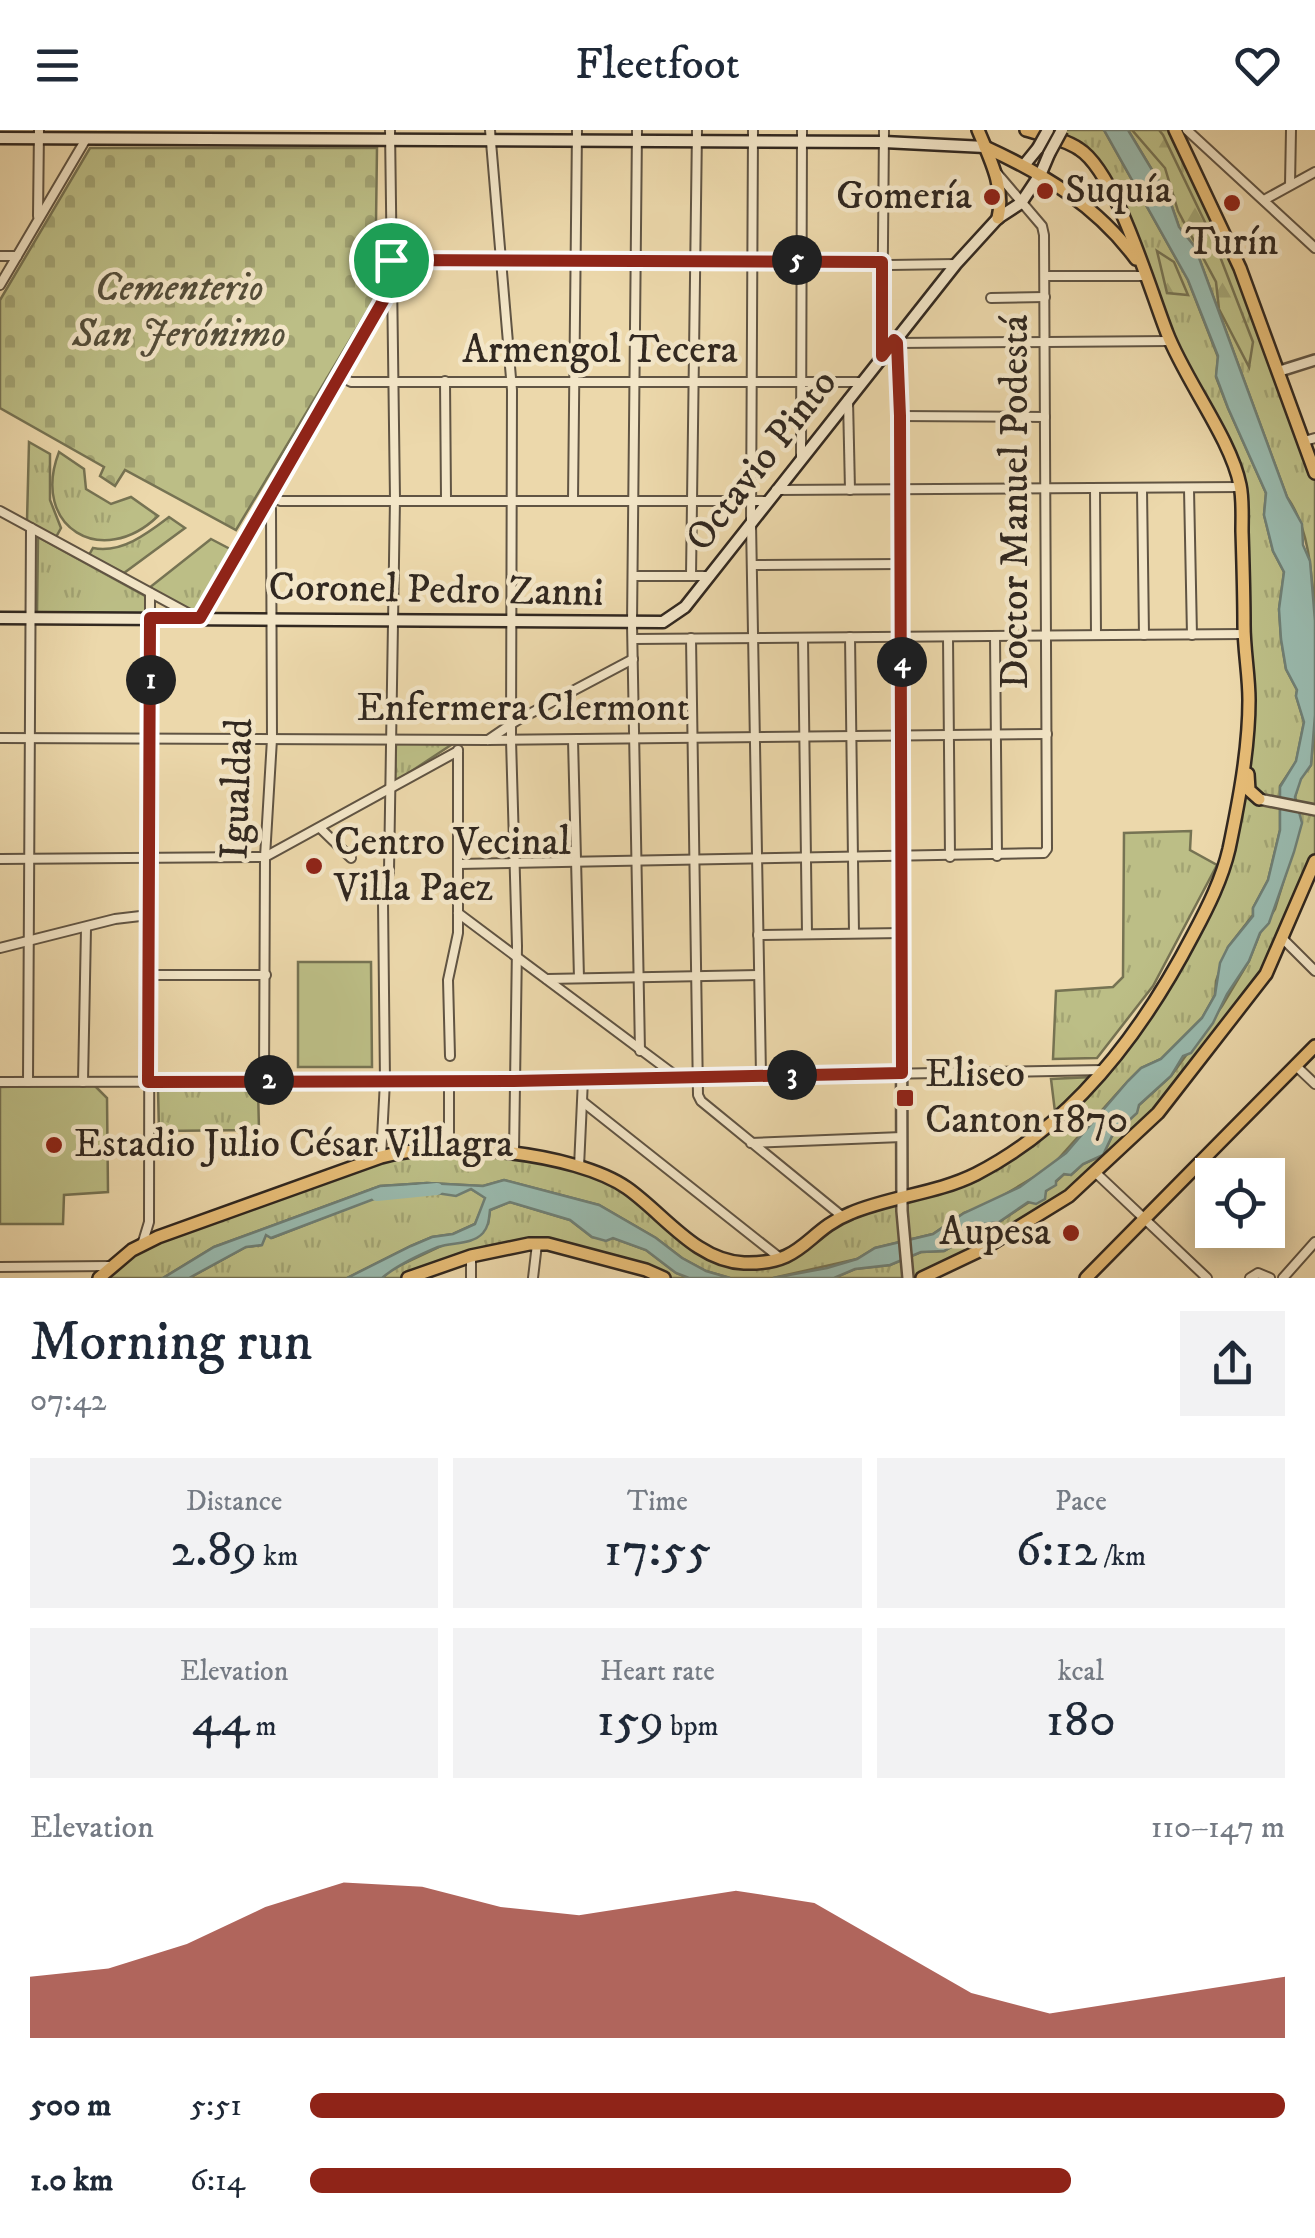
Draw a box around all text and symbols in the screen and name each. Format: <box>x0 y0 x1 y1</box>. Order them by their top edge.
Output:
text: Fleetfoot <box>575 37 740 93</box>
icon: menu <box>30 38 85 93</box>
icon: heart <box>1230 38 1285 93</box>
place label: Suquía <box>1065 166 1172 216</box>
place label: Gomería <box>836 172 972 222</box>
marker: Suquía <box>1034 180 1056 202</box>
marker: Gomería <box>981 186 1003 208</box>
marker: Turín <box>1221 192 1243 214</box>
pin <box>349 218 434 303</box>
place label: Turín <box>1186 218 1278 268</box>
icon: arrive <box>364 233 419 288</box>
pin: 5 <box>772 235 822 285</box>
text: 5 <box>790 242 804 277</box>
park label: Cementerio San Jerónimo <box>71 264 286 360</box>
street label: Doctor Manuel Podestá <box>991 315 1041 689</box>
street label: Armengol Tecera <box>462 326 738 376</box>
street label: Octavio Pinto <box>675 360 849 562</box>
street label: Coronel Pedro Zanni <box>268 563 604 619</box>
pin: 4 <box>877 637 927 687</box>
text: 4 <box>894 644 910 679</box>
pin: 1 <box>126 655 176 705</box>
text: 1 <box>146 662 156 697</box>
street label: Enfermera Clermont <box>357 684 690 734</box>
street label: Igualdad <box>211 718 265 860</box>
place label: Centro Vecinal Villa Paez <box>333 818 571 914</box>
marker: Centro Vecinal Villa Paez <box>303 855 325 877</box>
pin: 3 <box>767 1050 817 1100</box>
place label: Eliseo Canton 1870 <box>925 1050 1128 1146</box>
pin: 2 <box>244 1055 294 1105</box>
text: 3 <box>787 1057 797 1092</box>
text: 2 <box>262 1062 276 1097</box>
marker: Eliseo Canton 1870 <box>894 1087 916 1109</box>
place label: Estadio Julio César Villagra <box>74 1120 513 1170</box>
marker: Estadio Julio César Villagra <box>43 1134 65 1156</box>
map controls <box>1195 1158 1285 1248</box>
button: locate <box>1195 1158 1285 1248</box>
place label: Aupesa <box>939 1208 1051 1258</box>
marker: Aupesa <box>1060 1222 1082 1244</box>
text: Morning run <box>30 1309 312 1378</box>
button: share <box>1180 1311 1285 1416</box>
text: 07:42 <box>30 1381 107 1421</box>
text: Distance <box>186 1484 282 1519</box>
text: Time <box>627 1484 688 1519</box>
text: Pace <box>1055 1484 1107 1519</box>
text: 2.89 <box>170 1519 257 1582</box>
text: 17:55 <box>604 1519 711 1582</box>
text: 6:12 <box>1016 1519 1098 1582</box>
text: km <box>257 1539 298 1574</box>
text: /km <box>1098 1539 1146 1574</box>
text: Elevation <box>180 1654 288 1689</box>
text: Heart rate <box>600 1654 715 1689</box>
text: kcal <box>1058 1654 1104 1689</box>
text: 44 <box>192 1689 249 1752</box>
text: 159 <box>596 1689 664 1752</box>
text: 180 <box>1046 1689 1116 1752</box>
text: m <box>249 1709 276 1744</box>
text: bpm <box>664 1709 719 1744</box>
text: Elevation <box>30 1808 154 1848</box>
text: 110–147 m <box>1151 1808 1285 1848</box>
text: 500 m <box>30 2086 111 2126</box>
text: 5:51 <box>190 2086 242 2126</box>
text: 1.0 km <box>30 2161 113 2201</box>
text: 6:14 <box>190 2161 245 2201</box>

